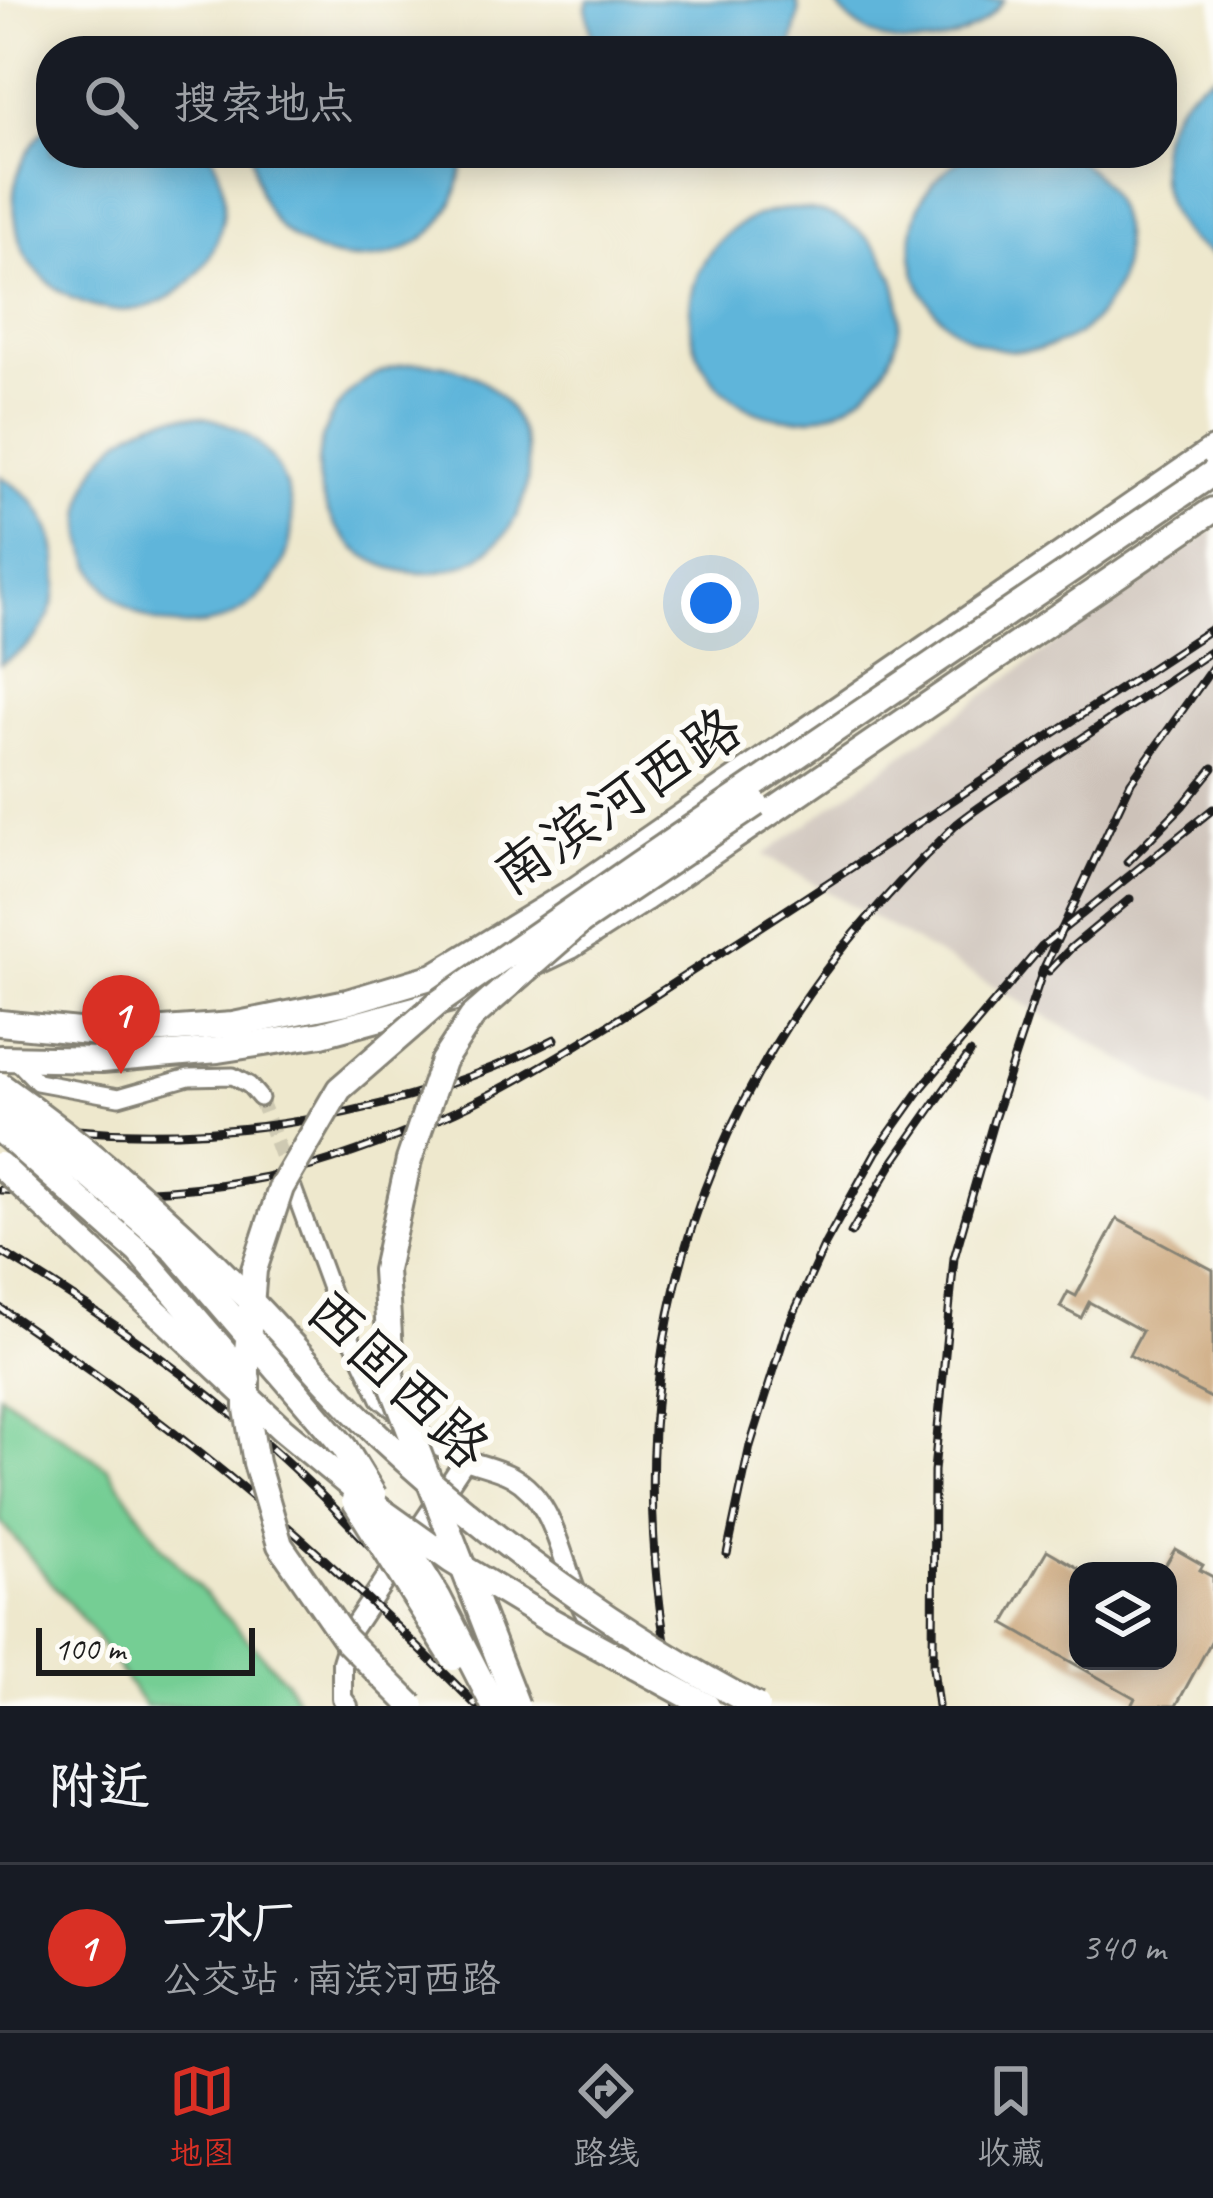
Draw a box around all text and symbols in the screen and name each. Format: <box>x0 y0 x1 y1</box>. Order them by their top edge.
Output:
search box <box>36 36 1177 168</box>
icon: search <box>78 69 144 135</box>
text: 搜索地点 <box>174 75 354 132</box>
your location <box>681 573 741 633</box>
street label: 南滨河西路 <box>479 691 755 911</box>
pin: 1 <box>82 975 160 1074</box>
street label: 西固西路 <box>291 1274 505 1484</box>
map controls <box>1069 1562 1177 1670</box>
button: layers <box>1069 1562 1177 1670</box>
scale bar <box>36 1622 255 1675</box>
text: 100 m <box>54 1628 125 1670</box>
text: 附近 <box>48 1754 150 1818</box>
text: 一水厂 <box>162 1895 297 1952</box>
text: 1 <box>78 1923 96 1972</box>
text: 340 m <box>1081 1923 1165 1972</box>
text: 公交站 · 南滨河西路 <box>162 1955 500 2004</box>
tab: 地图 <box>169 2058 235 2174</box>
tab: 路线 <box>573 2058 639 2174</box>
tab: 收藏 <box>978 2058 1044 2174</box>

